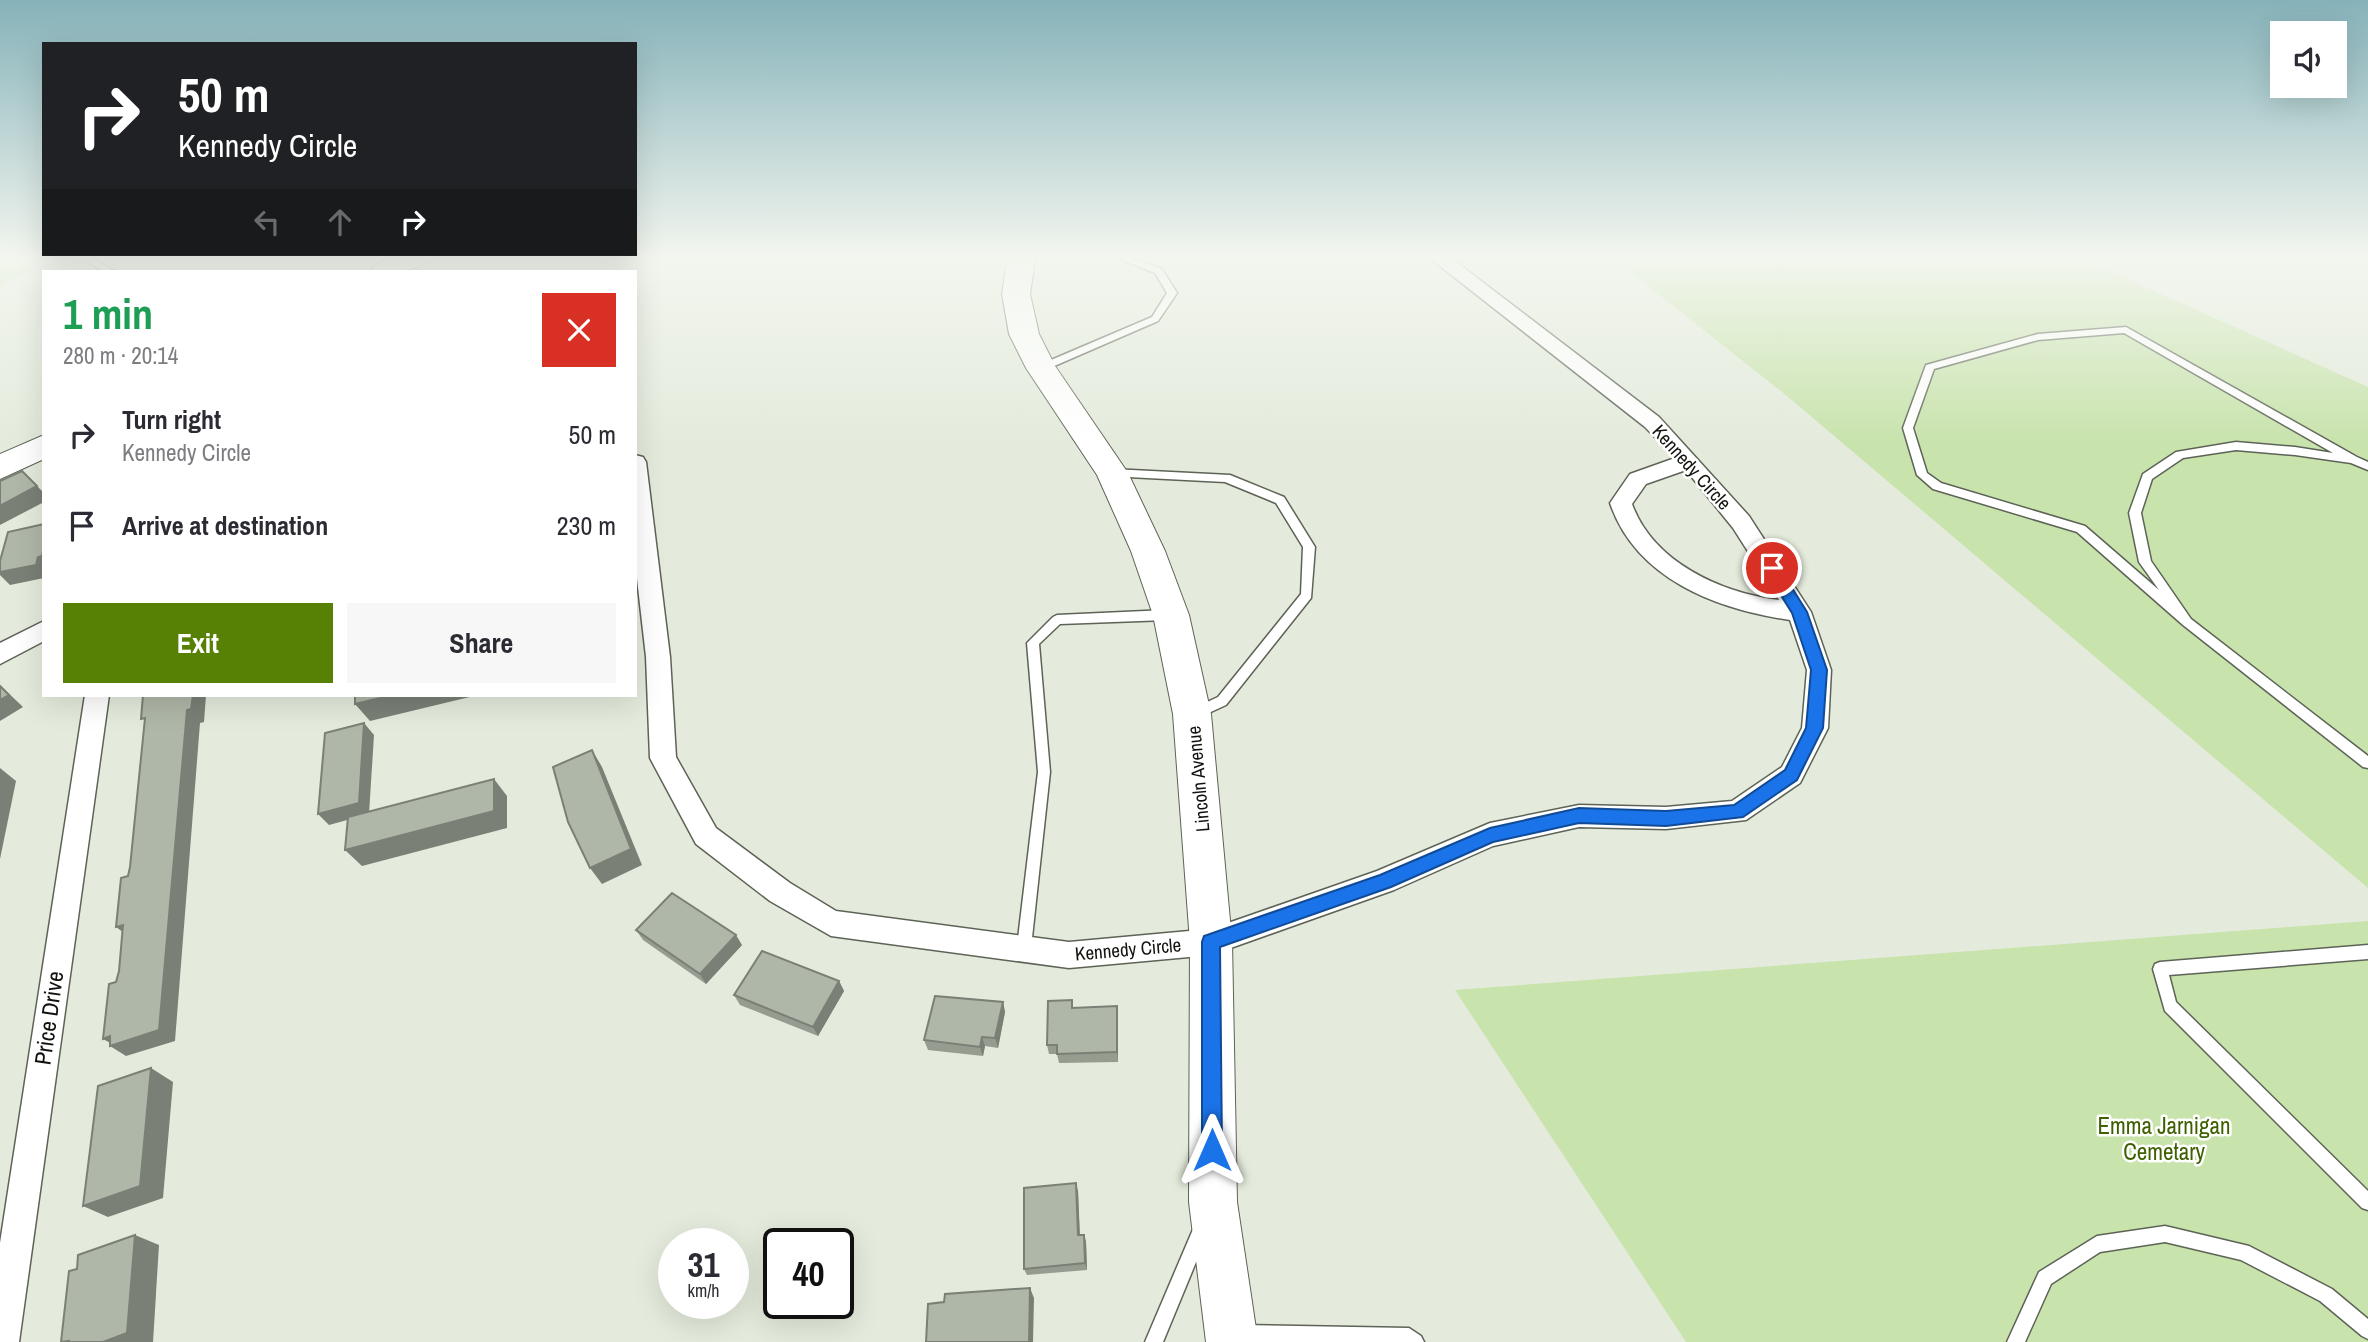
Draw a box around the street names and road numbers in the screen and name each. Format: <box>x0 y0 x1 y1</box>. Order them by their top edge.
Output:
street label: Kennedy Circle <box>1647 419 1737 515</box>
street label: Lincoln Avenue <box>1180 725 1216 833</box>
street label: Kennedy Circle <box>1074 931 1182 967</box>
street label: Price Drive <box>27 969 70 1067</box>

